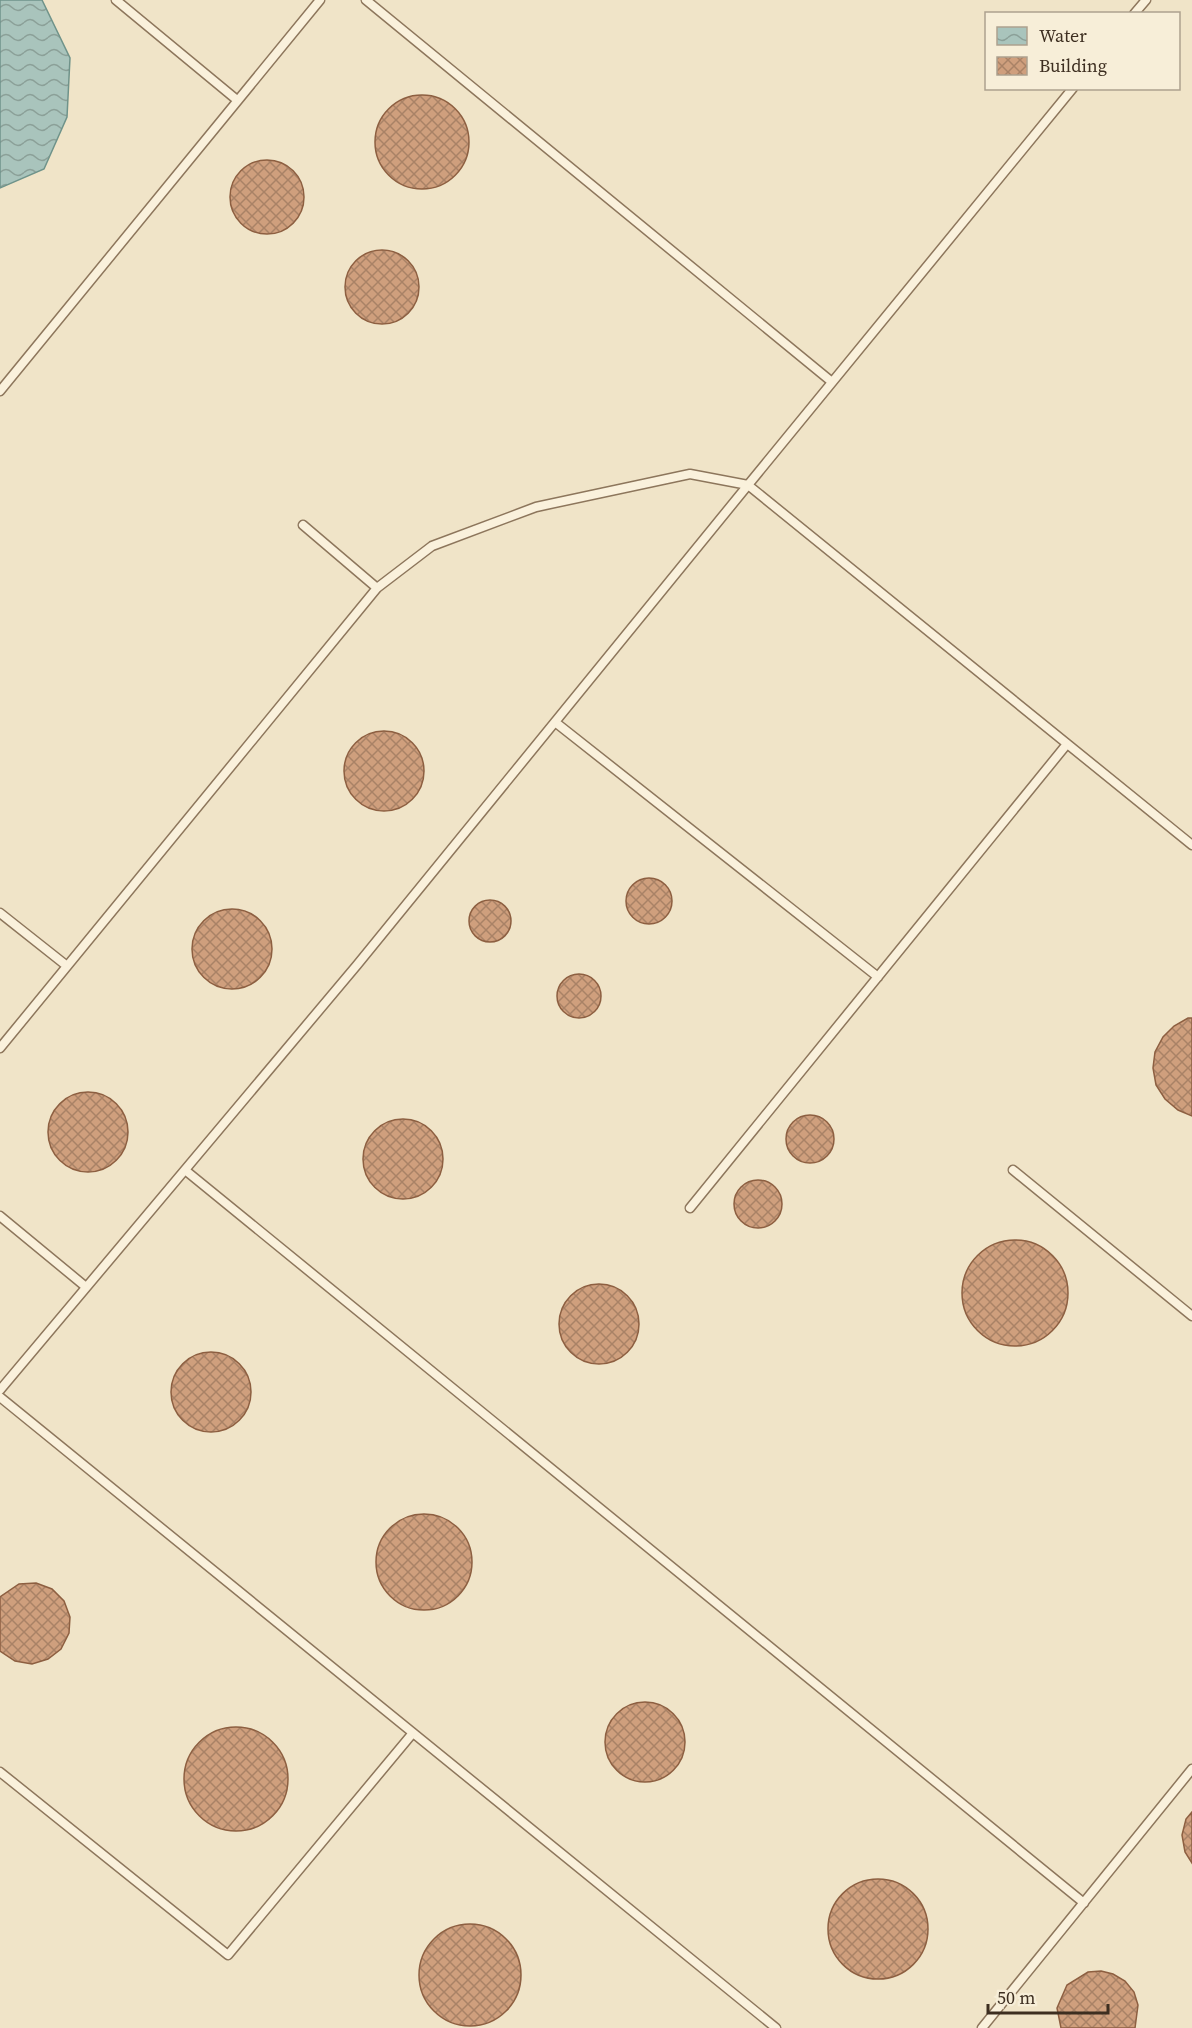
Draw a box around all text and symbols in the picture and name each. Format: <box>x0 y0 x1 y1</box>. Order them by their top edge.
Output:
legend <box>985 12 1180 90</box>
text: Water <box>1039 23 1087 48</box>
text: Building <box>1039 53 1107 78</box>
scale bar <box>988 1977 1108 2015</box>
text: 50 m <box>997 1985 1035 2010</box>

